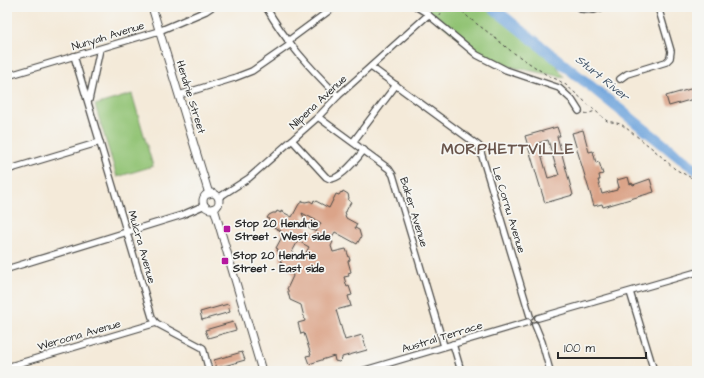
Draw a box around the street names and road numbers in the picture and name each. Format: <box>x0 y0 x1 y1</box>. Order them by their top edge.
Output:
street label: Nunyah Avenue <box>70 18 146 55</box>
street label: Hendrie Street <box>173 59 209 136</box>
street label: Nilpena Avenue <box>286 71 350 133</box>
street label: Le Cornu Avenue <box>489 165 529 255</box>
street label: Baker Avenue <box>396 175 432 249</box>
street label: Mulcra Avenue <box>124 209 160 285</box>
street label: Weroona Avenue <box>36 316 122 354</box>
street label: Austral Terrace <box>400 318 484 356</box>

